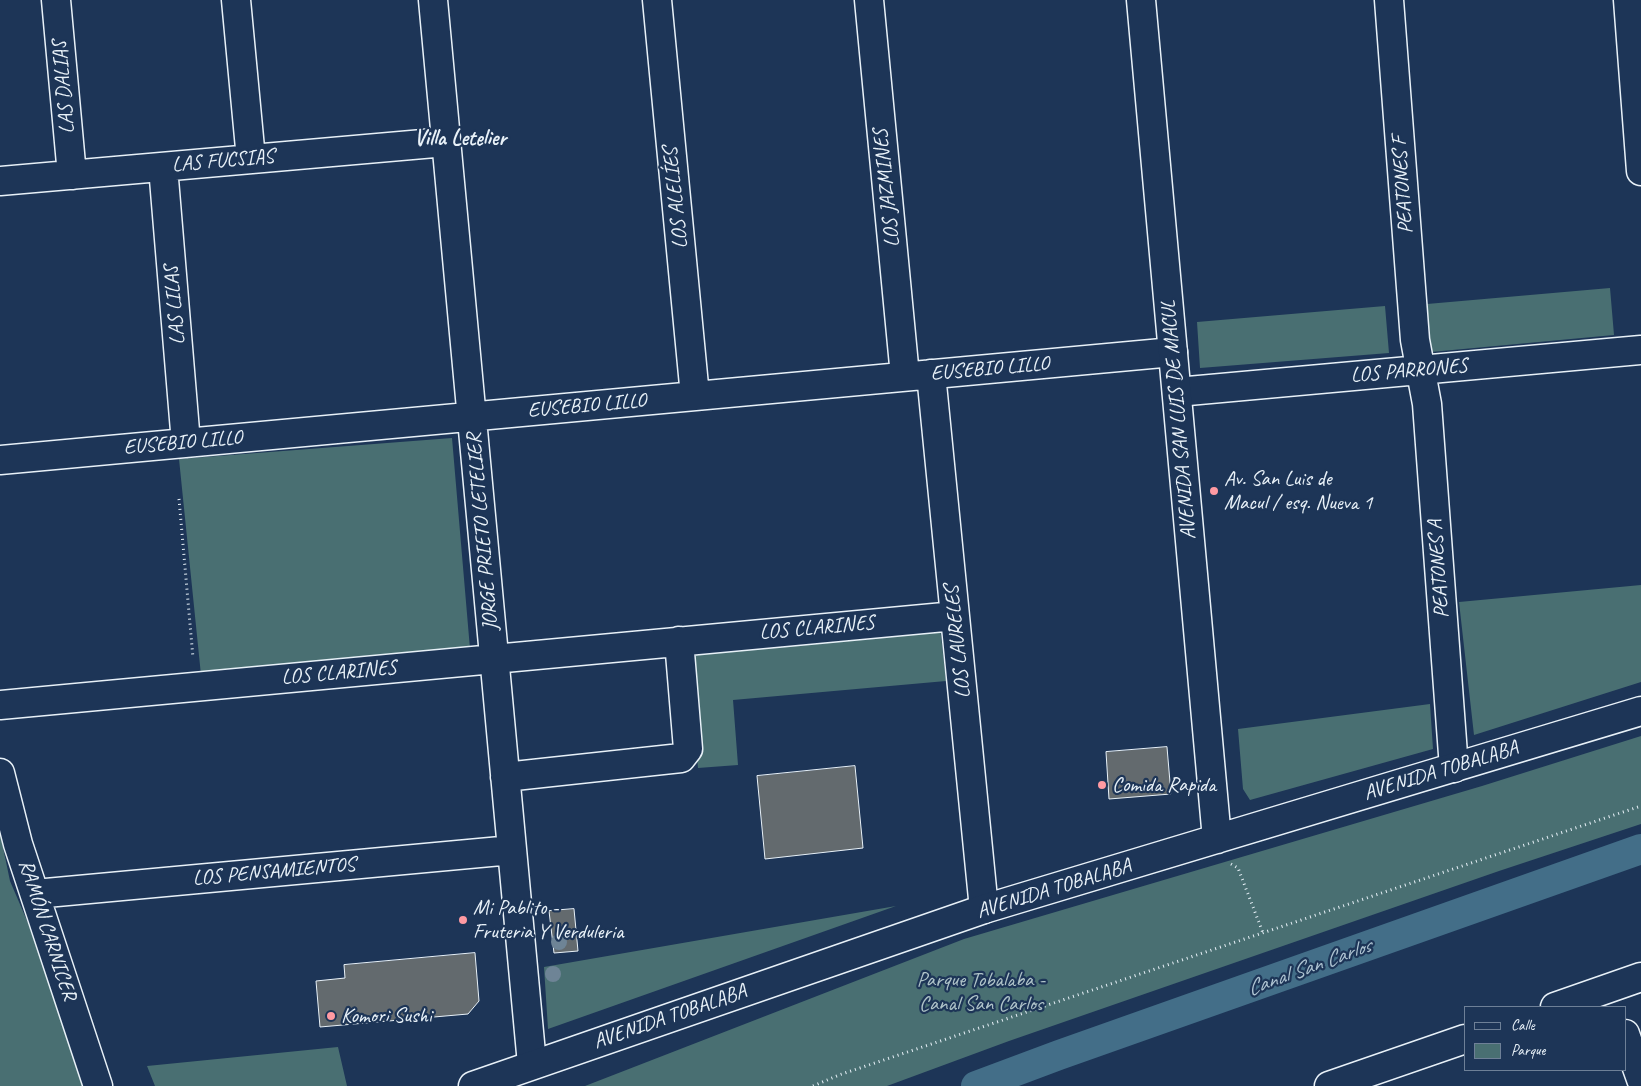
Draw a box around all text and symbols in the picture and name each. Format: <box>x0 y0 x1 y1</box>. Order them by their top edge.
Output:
street label: LAS DALIAS <box>47 39 81 135</box>
district label: Villa Letelier <box>414 126 506 152</box>
street label: LOS JAZMINES <box>868 128 906 248</box>
street label: PEATONES F <box>1387 135 1419 235</box>
street label: LAS FUCSIAS <box>171 144 275 178</box>
street label: LOS ALELÍES <box>658 146 694 250</box>
street label: LAS LILAS <box>159 264 191 346</box>
street label: AVENIDA SAN LUIS DE MACUL <box>1156 299 1202 541</box>
street label: EUSEBIO LILLO <box>930 351 1050 387</box>
street label: LOS PARRONES <box>1350 353 1468 389</box>
street label: EUSEBIO LILLO <box>527 388 647 424</box>
street label: EUSEBIO LILLO <box>123 425 243 461</box>
street label: JORGE PRIETO LETELIER <box>462 432 504 632</box>
place label: Av. San Luis de Macul / esq. Nueva 1 <box>1224 466 1373 516</box>
marker: Av. San Luis de Macul / esq. Nueva 1 <box>1208 485 1220 497</box>
street label: PEATONES A <box>1423 519 1455 619</box>
street label: LOS LAURELES <box>940 584 976 700</box>
street label: LOS CLARINES <box>759 610 875 646</box>
street label: LOS CLARINES <box>281 655 397 691</box>
street label: AVENIDA TOBALABA <box>1361 736 1521 806</box>
place label: Comida Rapida <box>1112 772 1216 798</box>
marker: Comida Rapida <box>1096 779 1108 791</box>
street label: LOS PENSAMIENTOS <box>192 852 356 892</box>
street label: AVENIDA TOBALABA <box>974 854 1134 924</box>
street label: RAMÓN CARNICER <box>12 857 82 1003</box>
place label: Mi Pablito - Fruteria Y Verduleria <box>473 895 623 945</box>
marker: Mi Pablito - Fruteria Y Verduleria <box>457 914 469 926</box>
water label: Canal San Carlos <box>1243 933 1375 1003</box>
park label: Parque Tobalaba - Canal San Carlos <box>917 967 1045 1017</box>
street label: AVENIDA TOBALABA <box>590 979 750 1055</box>
place label: Komori Sushi <box>341 1003 432 1029</box>
legend <box>1464 1006 1626 1071</box>
marker: Komori Sushi <box>325 1010 337 1022</box>
text: Calle <box>1511 1016 1535 1035</box>
text: Parque <box>1511 1041 1545 1060</box>

